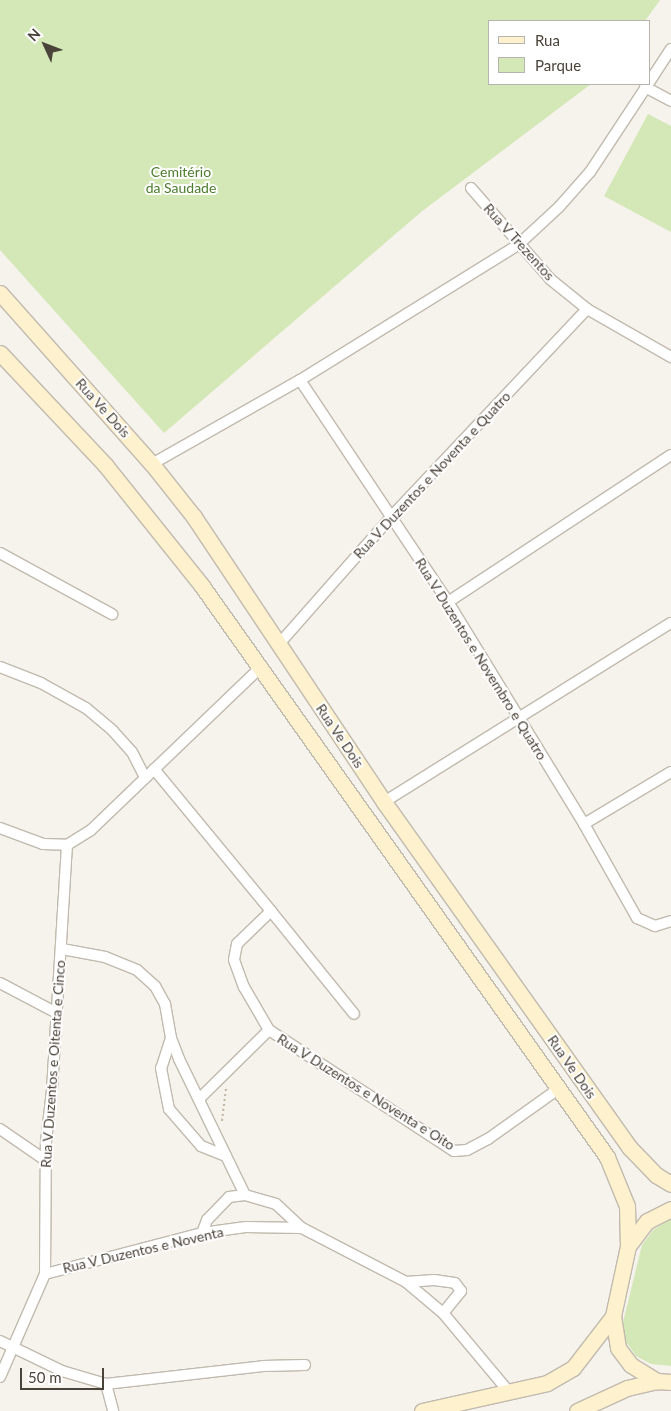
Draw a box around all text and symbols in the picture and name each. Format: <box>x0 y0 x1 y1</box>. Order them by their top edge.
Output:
north arrow <box>20 20 70 70</box>
legend <box>488 20 651 85</box>
text: N <box>24 25 44 44</box>
text: Rua <box>535 31 560 49</box>
text: Parque <box>535 56 581 74</box>
park label: Cemitério da Saudade <box>146 164 216 196</box>
street label: Rua V Trezentos <box>480 200 558 284</box>
street label: Rua Ve Dois <box>72 375 134 441</box>
street label: Rua V Duzentos e Noventa e Quatro <box>350 388 514 562</box>
street label: Rua V Duzentos e Novembro e Quatro <box>411 555 551 763</box>
street label: Rua Ve Dois <box>312 701 368 771</box>
street label: Rua V Duzentos e Oitenta e Cinco <box>37 959 69 1169</box>
street label: Rua V Duzentos e Noventa e Oito <box>274 1030 458 1154</box>
street label: Rua Ve Dois <box>544 1032 600 1102</box>
street label: Rua V Duzentos e Noventa <box>61 1223 225 1277</box>
scale bar <box>22 1358 106 1390</box>
text: 50 m <box>28 1368 62 1386</box>

